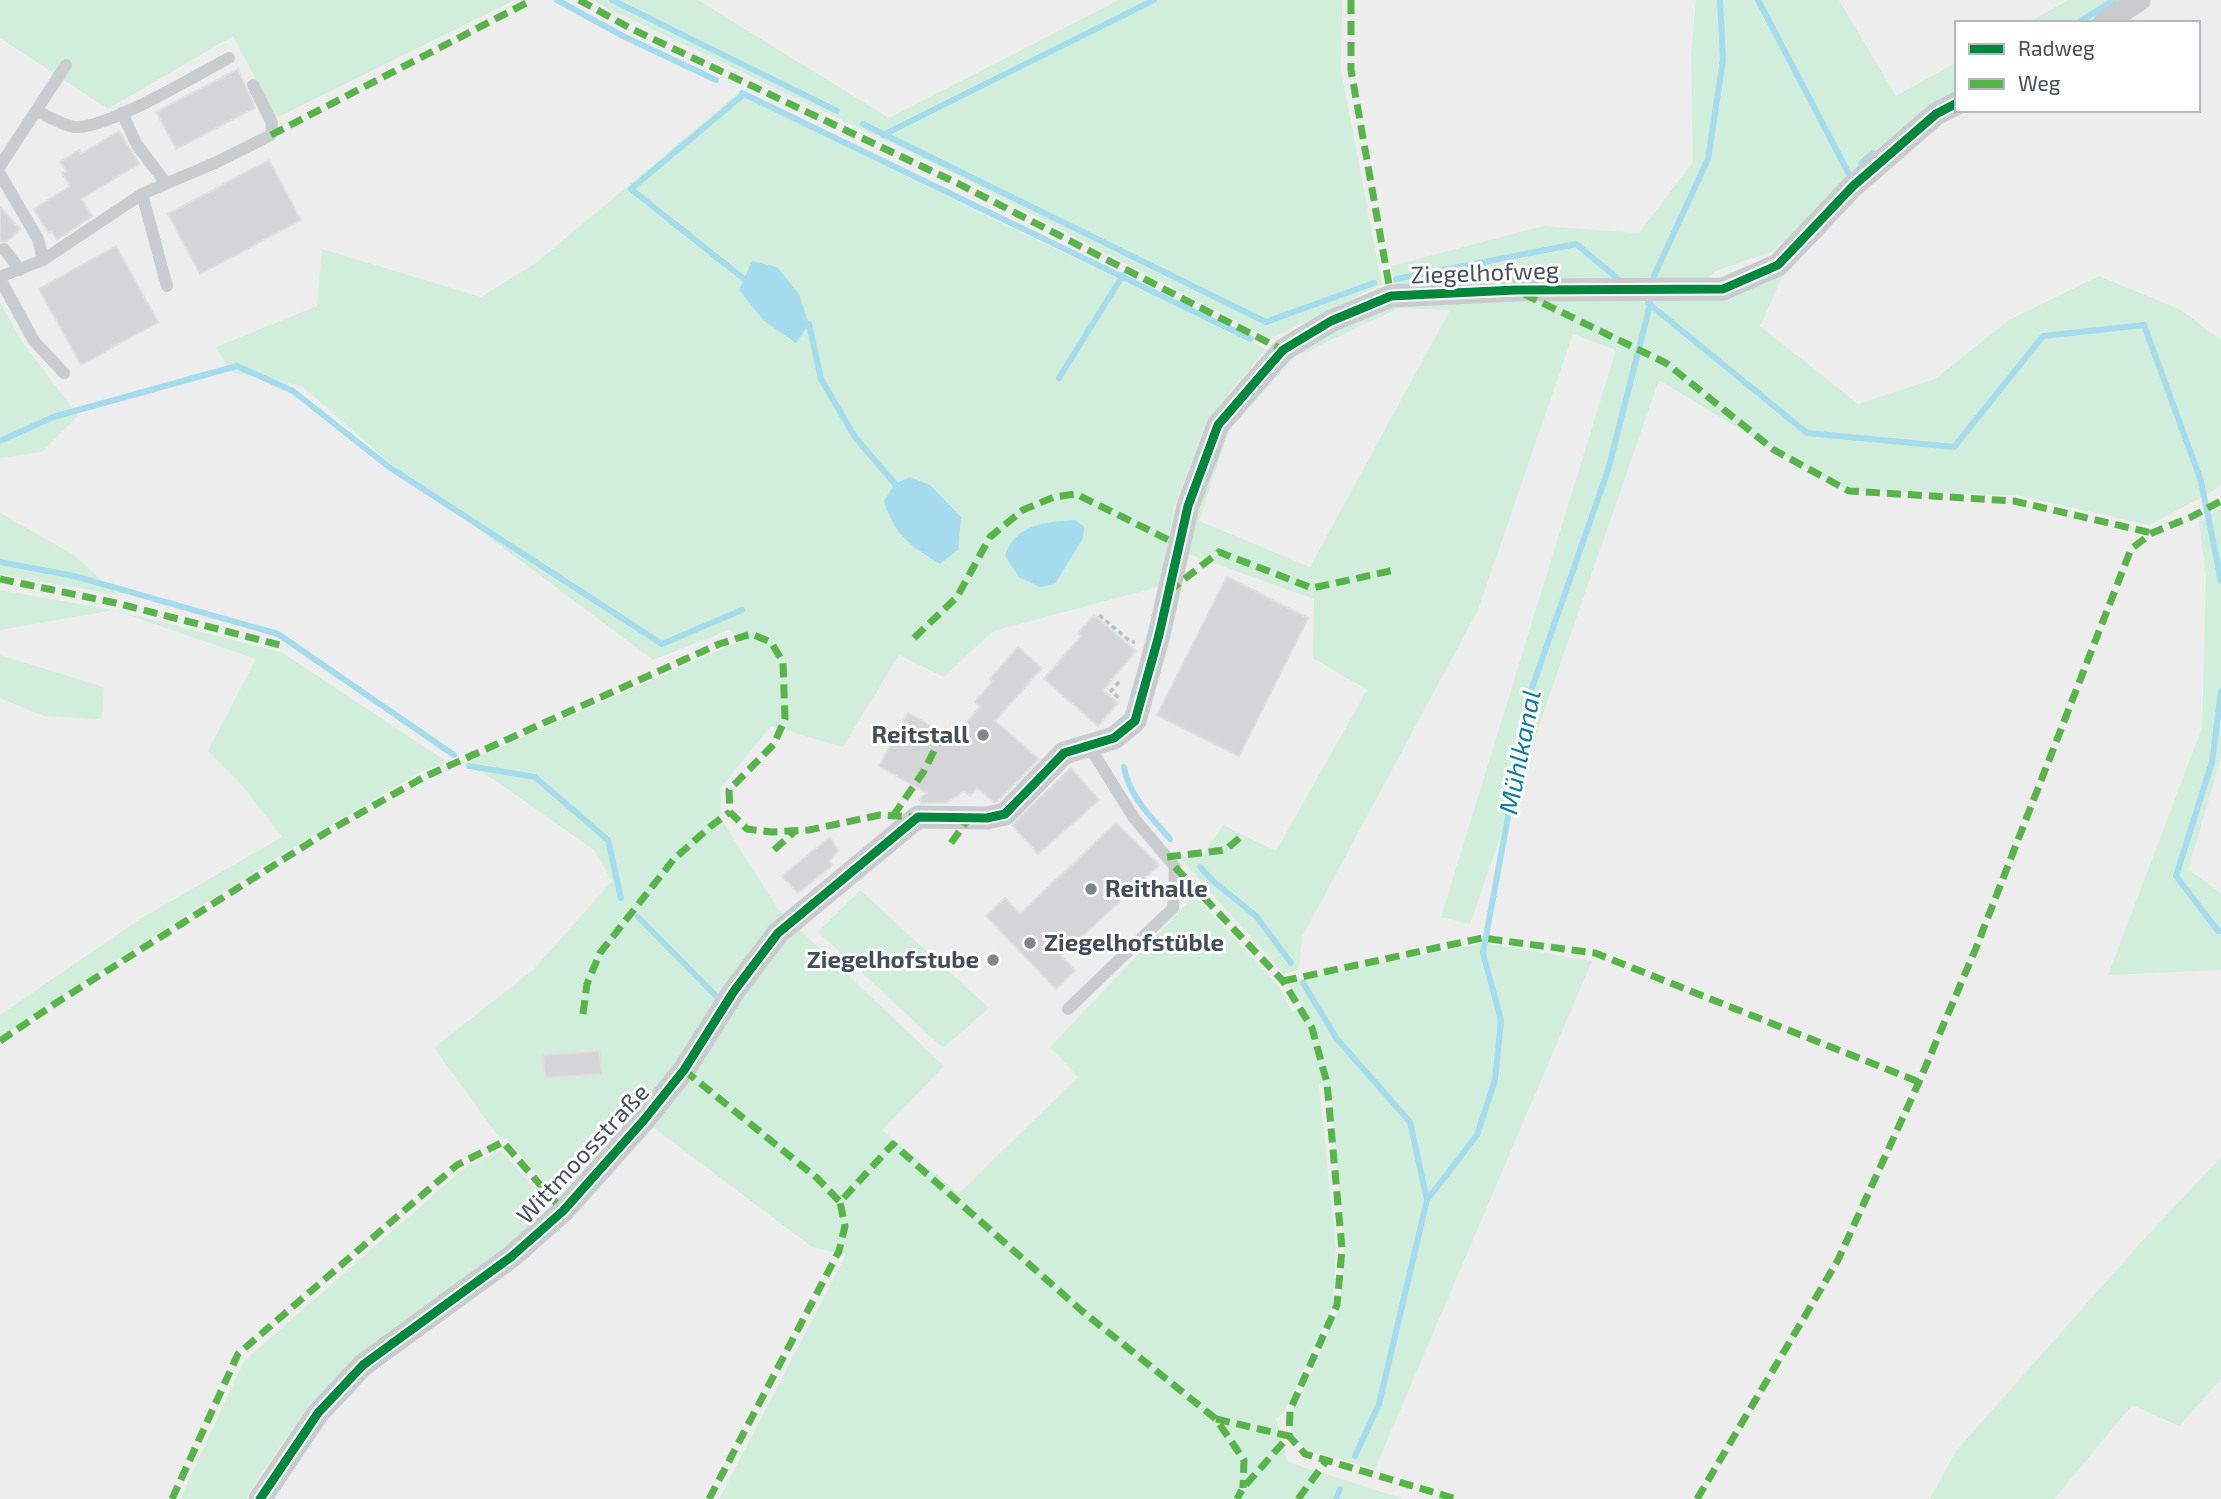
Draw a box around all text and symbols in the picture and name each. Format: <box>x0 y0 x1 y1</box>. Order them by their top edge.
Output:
legend <box>1955 21 2200 112</box>
text: Radweg <box>2018 35 2095 60</box>
text: Weg <box>2018 70 2061 95</box>
street label: Ziegelhofweg <box>1410 254 1560 289</box>
water label: Mühlkanal <box>1491 687 1546 817</box>
place label: Reitstall <box>872 719 969 748</box>
marker: Reitstall <box>975 727 991 743</box>
place label: Reithalle <box>1105 873 1208 902</box>
marker: Reithalle <box>1083 881 1099 897</box>
place label: Ziegelhofstüble <box>1044 927 1224 956</box>
marker: Ziegelhofstüble <box>1022 935 1038 951</box>
place label: Ziegelhofstube <box>807 944 979 973</box>
marker: Ziegelhofstube <box>985 952 1001 968</box>
street label: Wittmoosstraße <box>510 1077 654 1229</box>

